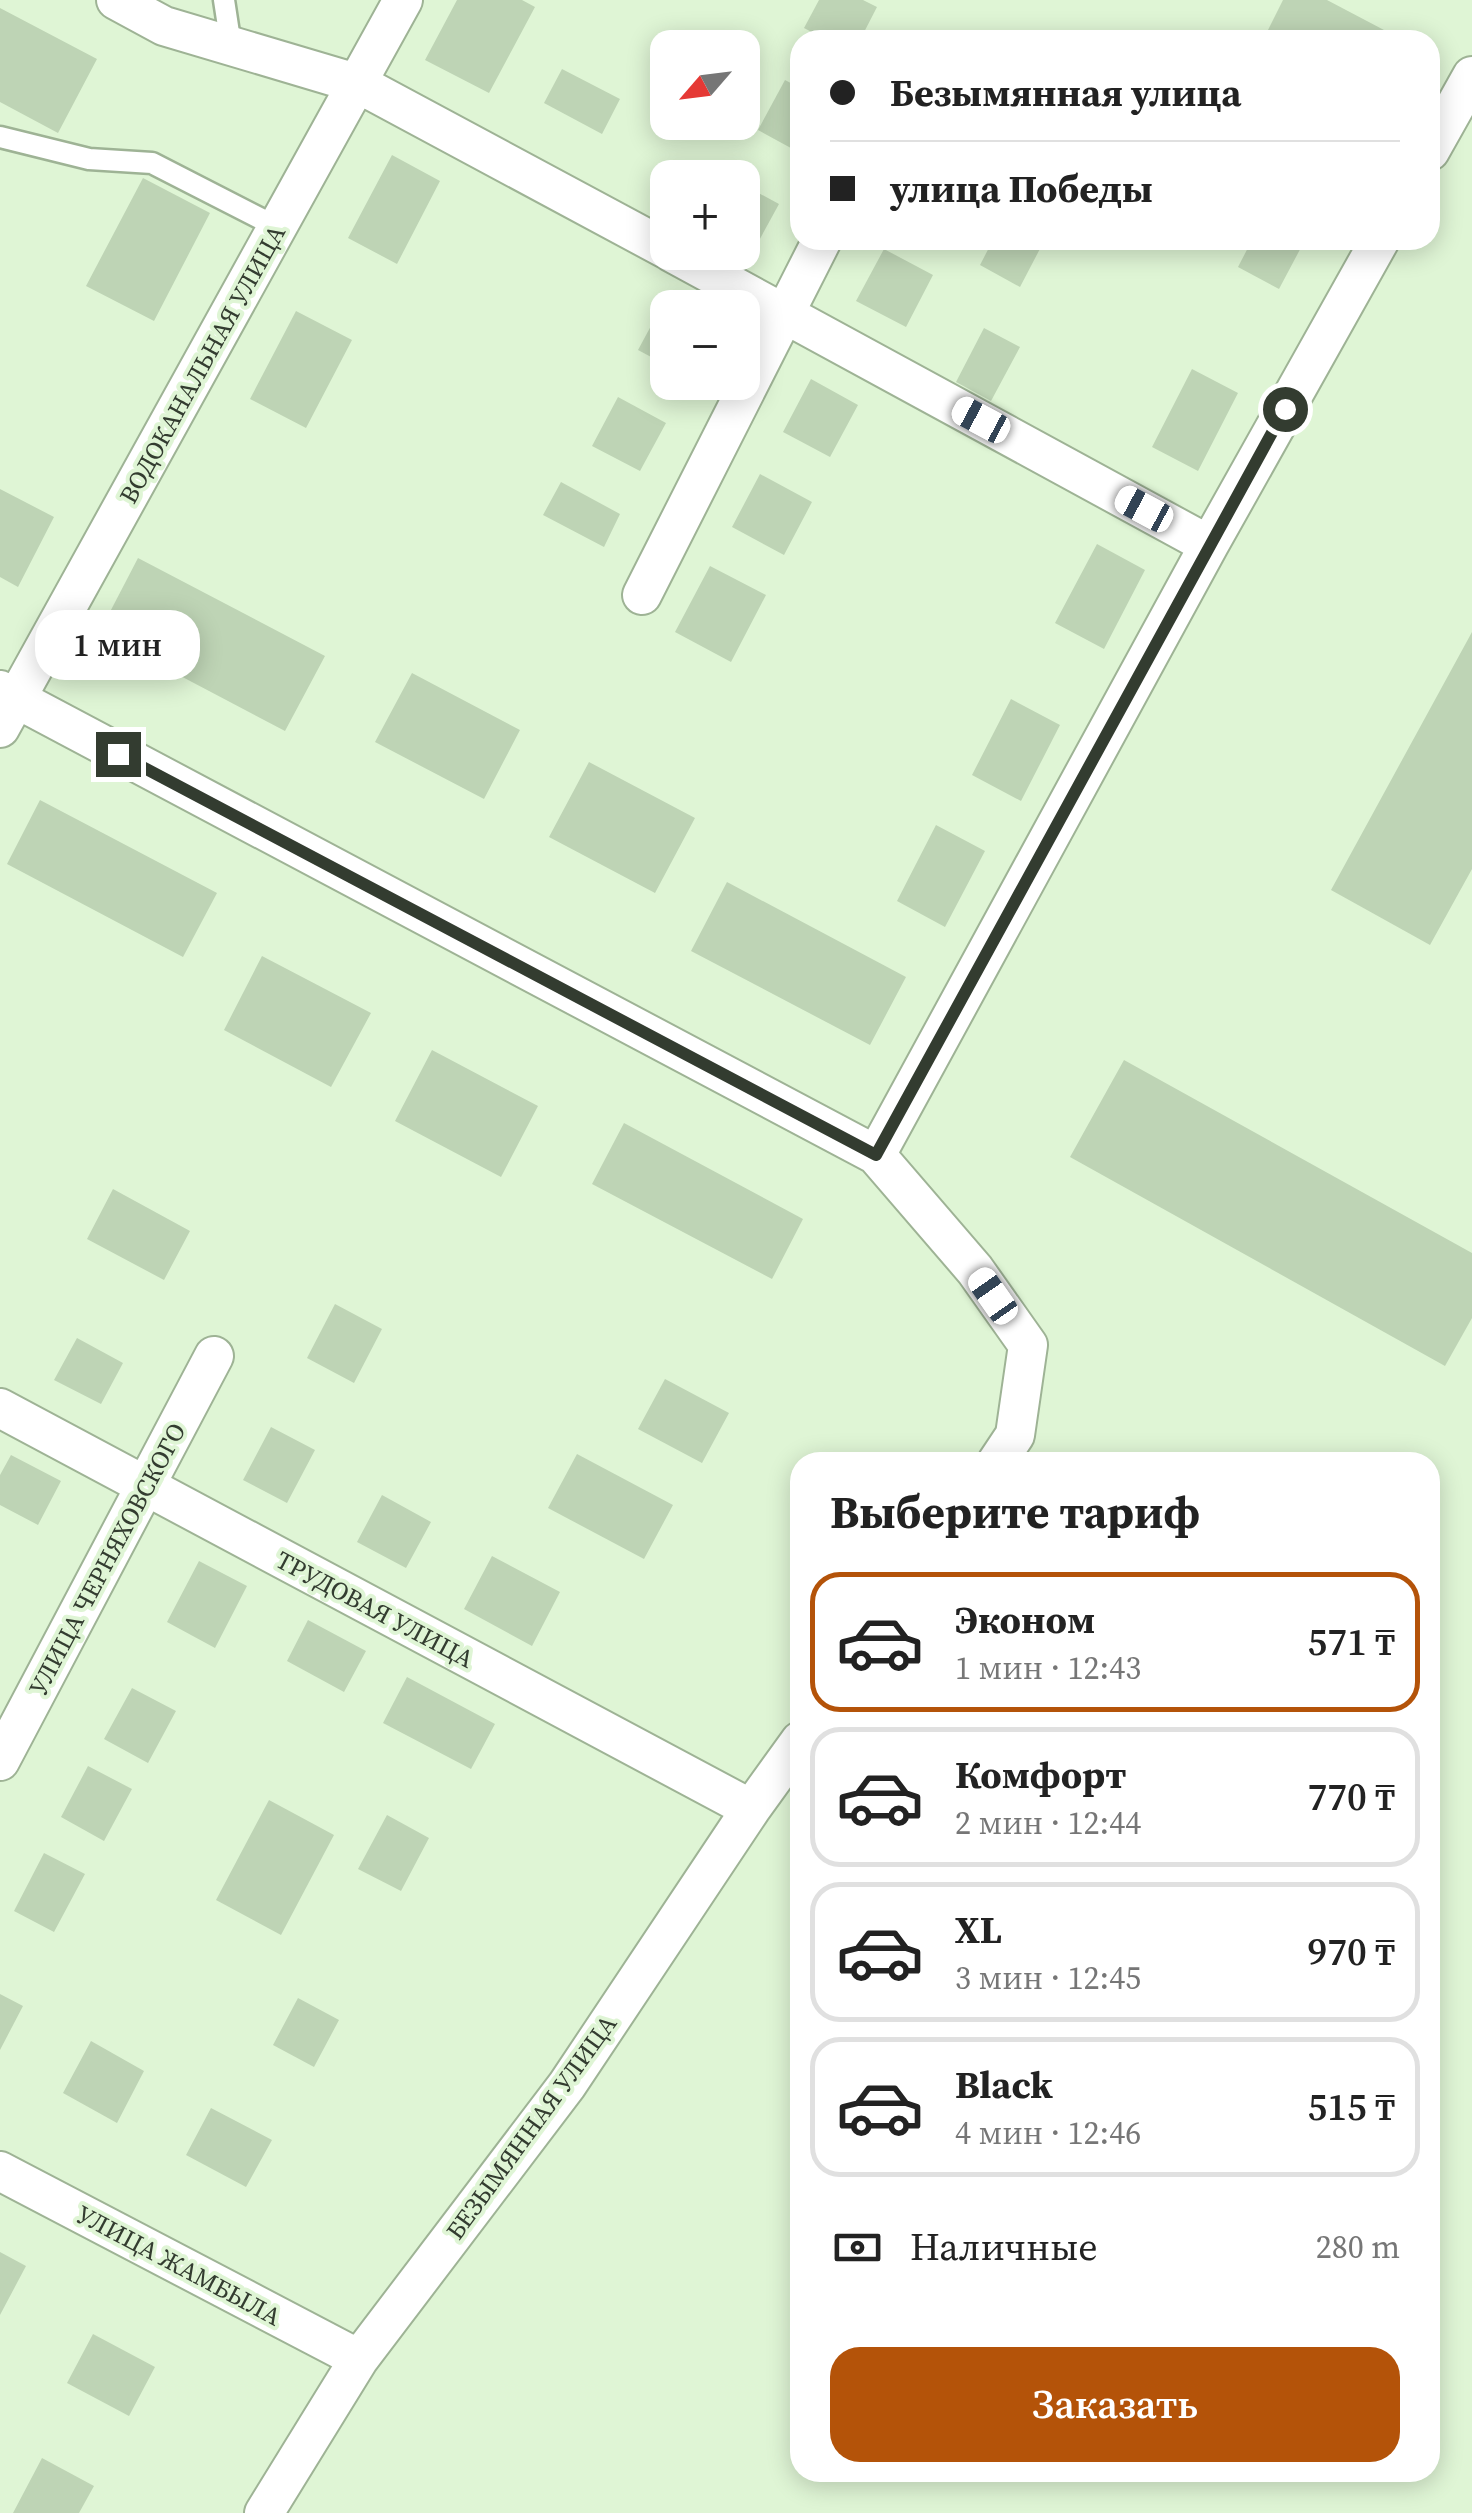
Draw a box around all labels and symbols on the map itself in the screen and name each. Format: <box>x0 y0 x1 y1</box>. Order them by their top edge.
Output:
north arrow <box>650 30 760 140</box>
street label: ВОДОКАНАЛЬНАЯ УЛИЦА <box>111 218 293 509</box>
route start <box>1263 387 1308 432</box>
car <box>947 393 1015 447</box>
car <box>1110 482 1178 536</box>
callout: 1 мин <box>36 609 200 679</box>
route end <box>96 732 141 777</box>
car <box>964 1263 1022 1329</box>
street label: УЛИЦА ЧЕРНЯХОВСКОГО <box>21 1417 193 1701</box>
street label: ТРУДОВАЯ УЛИЦА <box>270 1542 480 1676</box>
street label: БЕЗЫМЯННАЯ УЛИЦА <box>438 2007 624 2246</box>
street label: УЛИЦА ЖАМБЫЛА <box>71 2197 288 2334</box>

